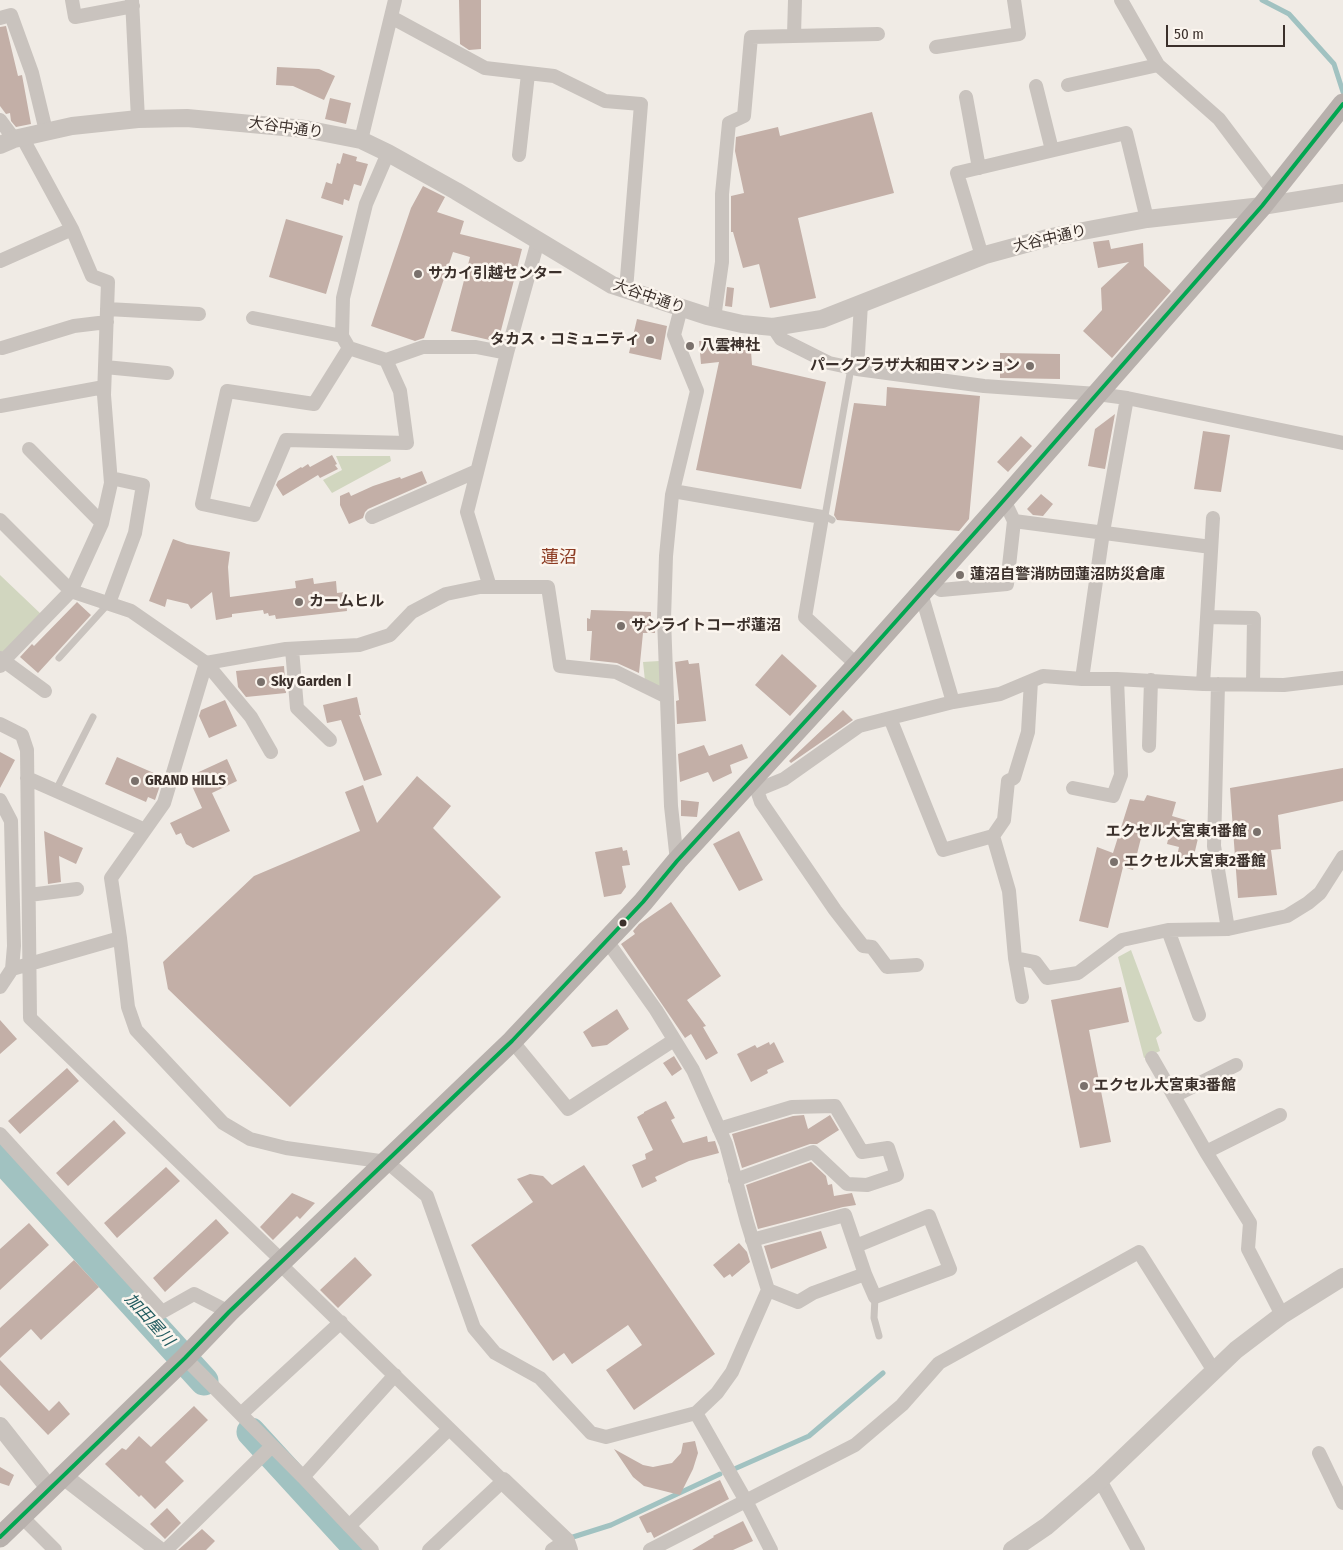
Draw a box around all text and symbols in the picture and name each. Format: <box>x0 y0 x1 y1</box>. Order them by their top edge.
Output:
scale bar <box>1168 15 1287 47</box>
text: 50 m <box>1174 25 1204 43</box>
street label: 大谷中通り <box>248 114 324 142</box>
street label: 大谷中通り <box>1011 222 1089 256</box>
place label: サカイ引越センター <box>428 265 563 283</box>
marker: サカイ引越センター <box>412 268 424 280</box>
street label: 大谷中通り <box>611 276 687 318</box>
place label: タカス・コミュニティ <box>490 331 640 349</box>
marker: タカス・コミュニティ <box>644 334 656 346</box>
place label: 八雲神社 <box>700 337 760 355</box>
marker: 八雲神社 <box>684 340 696 352</box>
place label: パークプラザ大和田マンション <box>810 357 1020 375</box>
marker: パークプラザ大和田マンション <box>1024 360 1036 372</box>
district label: 蓮沼 <box>541 547 577 569</box>
place label: 蓮沼自警消防団蓮沼防災倉庫 <box>970 566 1165 584</box>
marker: 蓮沼自警消防団蓮沼防災倉庫 <box>954 569 966 581</box>
place label: カームヒル <box>309 593 384 611</box>
marker: カームヒル <box>293 596 305 608</box>
place label: サンライトコーポ蓮沼 <box>631 617 781 635</box>
marker: サンライトコーポ蓮沼 <box>615 620 627 632</box>
place label: Sky GardenⅠ <box>271 673 357 691</box>
marker: Sky GardenⅠ <box>255 676 267 688</box>
place label: GRAND HILLS <box>145 772 226 790</box>
marker: GRAND HILLS <box>129 775 141 787</box>
place label: エクセル大宮東1番館 <box>1106 823 1247 841</box>
marker: エクセル大宮東1番館 <box>1251 826 1263 838</box>
place label: エクセル大宮東2番館 <box>1124 853 1266 871</box>
marker: エクセル大宮東2番館 <box>1108 856 1120 868</box>
unlabelled marker <box>618 918 628 928</box>
place label: エクセル大宮東3番館 <box>1094 1077 1236 1095</box>
marker: エクセル大宮東3番館 <box>1078 1080 1090 1092</box>
water label: 加田屋川 <box>120 1290 178 1350</box>

